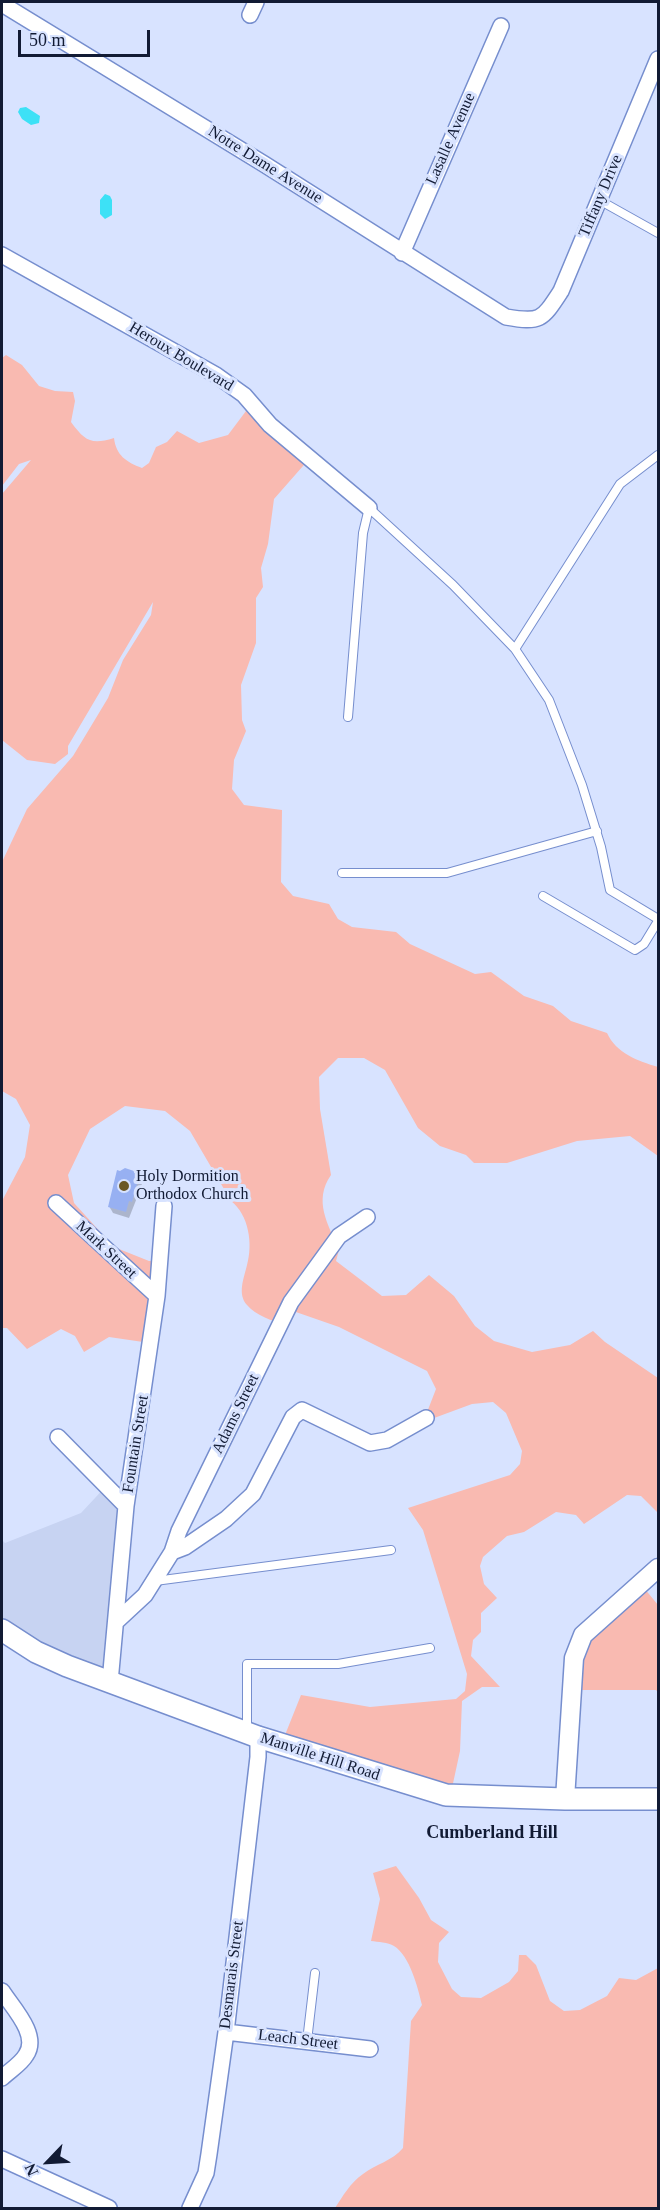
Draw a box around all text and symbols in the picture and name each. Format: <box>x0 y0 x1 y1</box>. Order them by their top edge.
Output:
scale bar <box>21 18 153 56</box>
text: 50 m <box>29 30 66 50</box>
street label: Lasalle Avenue <box>422 90 480 188</box>
street label: Notre Dame Avenue <box>204 122 326 208</box>
street label: Tiffany Drive <box>575 152 627 240</box>
street label: Heroux Boulevard <box>125 318 237 396</box>
place label: Holy Dormition Orthodox Church <box>136 1167 248 1205</box>
marker: Holy Dormition Orthodox Church <box>117 1179 131 1193</box>
street label: Mark Street <box>72 1217 140 1283</box>
street label: Adams Street <box>208 1371 264 1457</box>
street label: Fountain Street <box>119 1394 153 1494</box>
street label: Manville Hill Road <box>258 1729 382 1785</box>
district label: Cumberland Hill <box>426 1822 558 1844</box>
street label: Desmarais Street <box>216 1920 248 2030</box>
street label: Leach Street <box>257 2026 339 2054</box>
north arrow <box>18 2132 78 2192</box>
text: N <box>21 2161 41 2179</box>

